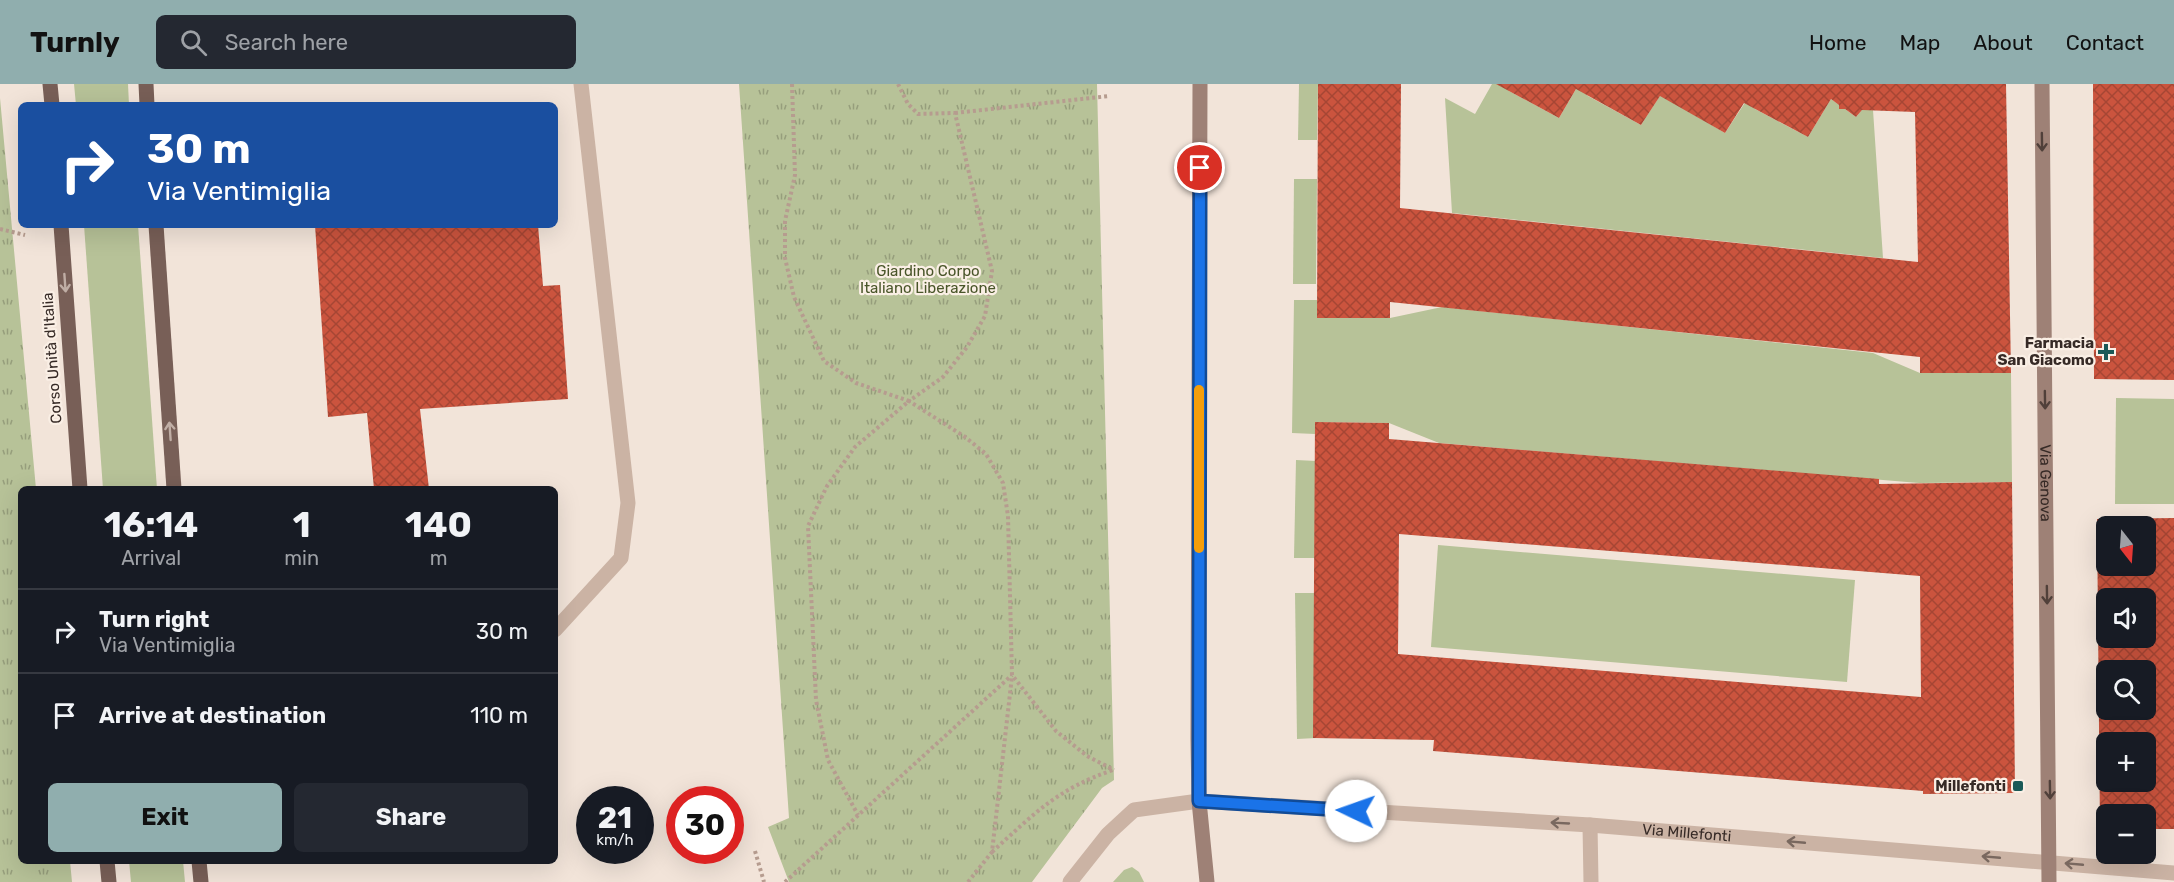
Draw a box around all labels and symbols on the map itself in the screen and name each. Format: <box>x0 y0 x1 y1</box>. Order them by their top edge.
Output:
one-way arrow <box>2036 132 2048 152</box>
pin <box>1174 142 1225 193</box>
park label: Giardino Corpo Italiano Liberazione <box>860 262 996 297</box>
one-way arrow <box>60 273 71 293</box>
street label: Corso Unità d'Italia <box>38 292 66 424</box>
place label: Farmacia San Giacomo <box>1998 334 2094 369</box>
marker: Farmacia San Giacomo <box>2099 345 2113 359</box>
one-way arrow <box>2039 390 2051 410</box>
one-way arrow <box>164 421 175 441</box>
street label: Via Genova <box>2036 444 2055 522</box>
north arrow <box>2096 516 2156 576</box>
one-way arrow <box>2041 585 2053 605</box>
place label: Millefonti <box>1935 777 2006 795</box>
position arrow <box>1324 779 1388 843</box>
marker: Millefonti <box>2011 779 2025 793</box>
one-way arrow <box>2044 780 2055 800</box>
speed limit sign: 30 <box>666 786 744 864</box>
one-way arrow <box>1551 818 1571 829</box>
street label: Via Millefonti <box>1641 820 1732 846</box>
one-way arrow <box>1787 836 1807 847</box>
one-way arrow <box>1981 852 2001 863</box>
one-way arrow <box>2064 858 2084 869</box>

